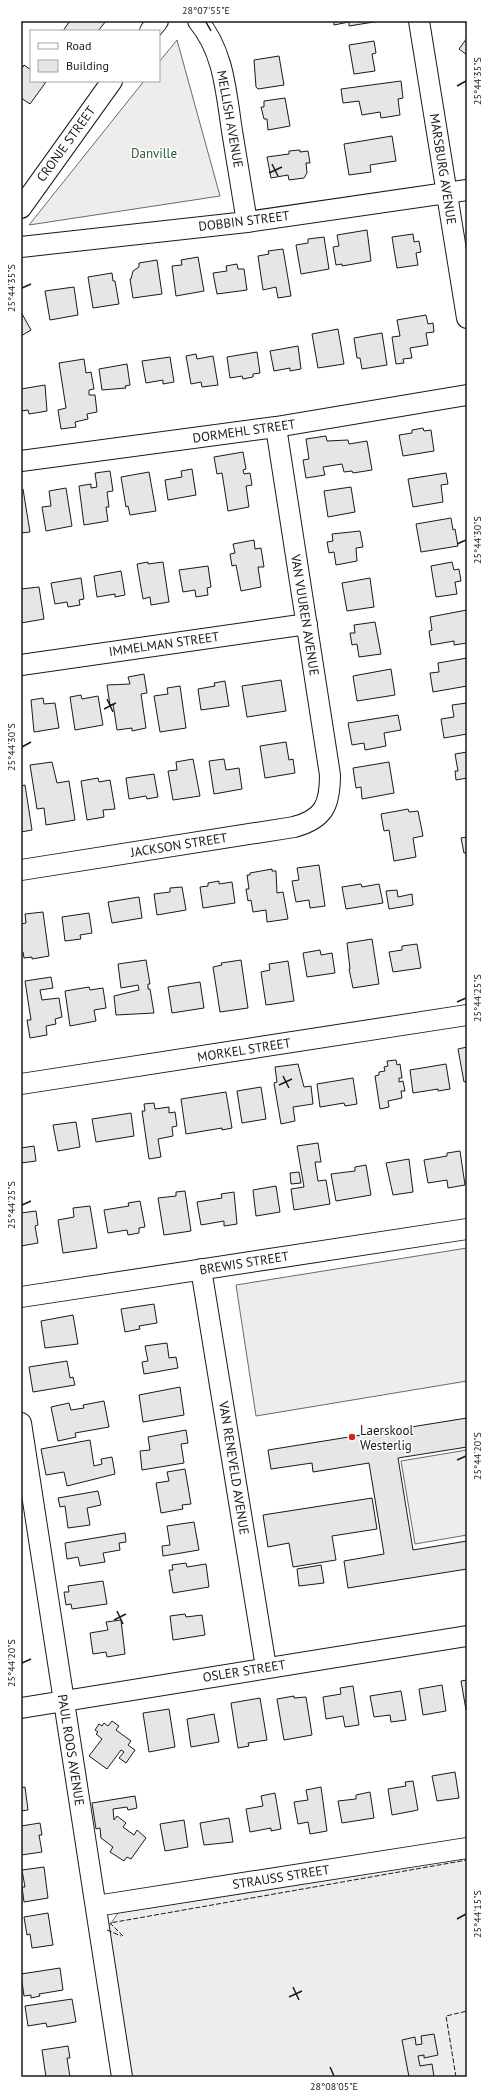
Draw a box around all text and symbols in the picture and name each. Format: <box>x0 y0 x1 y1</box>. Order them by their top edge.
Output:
text: 28°07'55"E <box>182 4 230 17</box>
legend <box>30 30 160 82</box>
text: Road <box>66 38 91 53</box>
text: 25°44'35"S <box>471 57 484 105</box>
text: Building <box>66 58 109 73</box>
street label: MELLISH AVENUE <box>213 69 247 169</box>
street label: CRONJE STREET <box>33 103 99 185</box>
street label: MARSBURG AVENUE <box>426 112 460 226</box>
park label: Danville <box>131 145 177 162</box>
street label: DOBBIN STREET <box>198 207 290 235</box>
text: 25°44'35"S <box>5 264 18 312</box>
street label: DORMEHL STREET <box>191 415 297 447</box>
text: 25°44'30"S <box>471 516 484 564</box>
street label: VAN VUUREN AVENUE <box>287 552 323 677</box>
street label: IMMELMAN STREET <box>108 628 220 660</box>
text: 25°44'30"S <box>5 723 18 771</box>
street label: JACKSON STREET <box>129 829 228 861</box>
text: 25°44'25"S <box>471 974 484 1022</box>
street label: MORKEL STREET <box>196 1034 292 1066</box>
text: 25°44'25"S <box>5 1181 18 1229</box>
street label: BREWIS STREET <box>198 1248 290 1278</box>
street label: VAN RENEVELD AVENUE <box>215 1399 253 1536</box>
place label: Laerskool Westerlig <box>360 1422 413 1454</box>
marker: Laerskool Westerlig <box>347 1432 357 1442</box>
text: 25°44'20"S <box>471 1432 484 1480</box>
text: 25°44'20"S <box>5 1639 18 1687</box>
street label: OSLER STREET <box>201 1656 287 1686</box>
street label: PAUL ROOS AVENUE <box>54 1693 88 1807</box>
street label: STRAUSS STREET <box>231 1861 331 1893</box>
text: 25°44'15"S <box>471 1890 484 1938</box>
text: 28°08'05"E <box>310 2080 358 2093</box>

